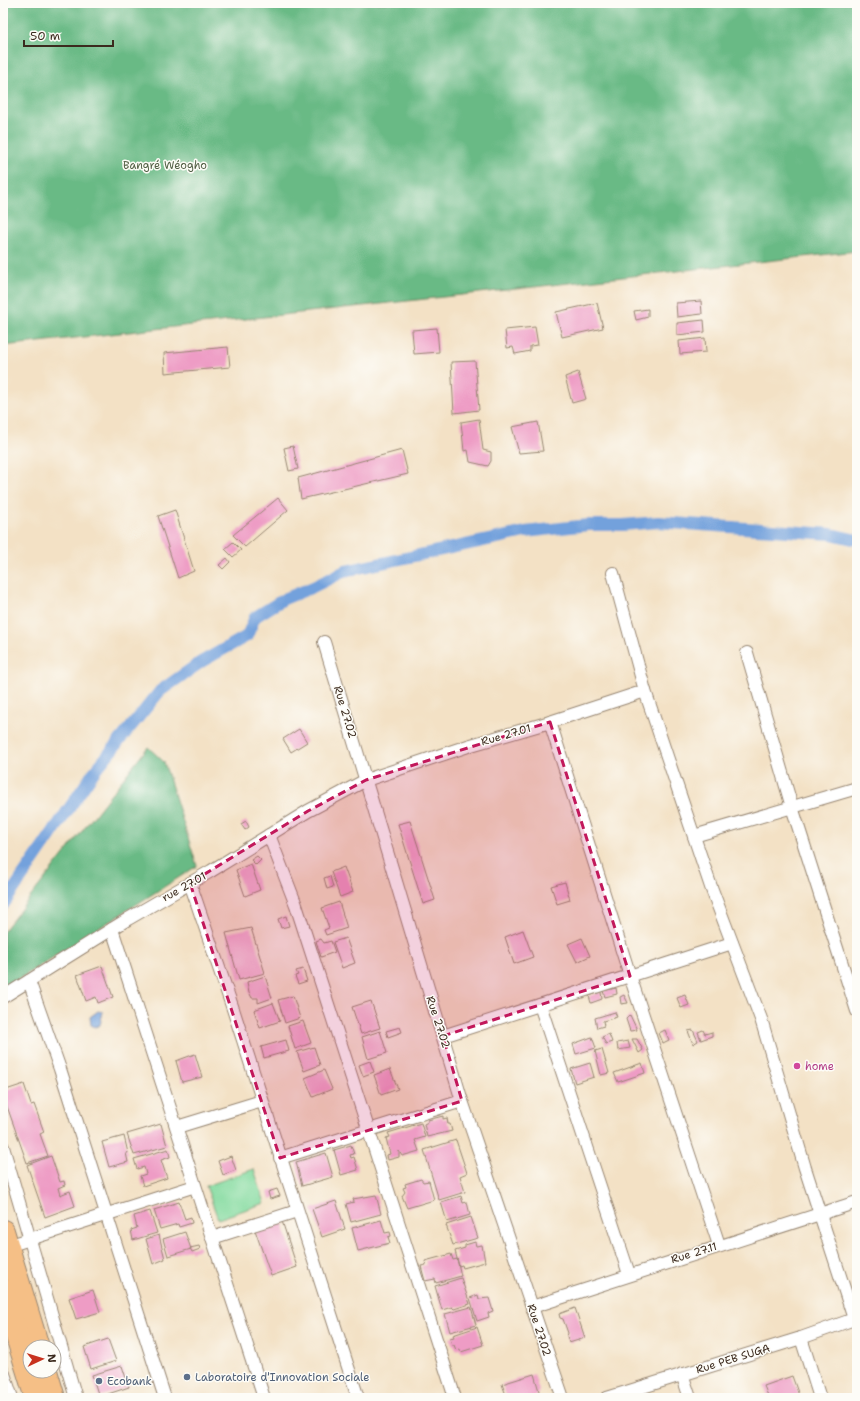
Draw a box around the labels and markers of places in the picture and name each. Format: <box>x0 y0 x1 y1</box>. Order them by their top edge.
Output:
place label: home <box>805 1059 834 1074</box>
marker: home <box>792 1061 802 1071</box>
place label: Laboratoire d'Innovation Sociale <box>195 1370 369 1385</box>
marker: Laboratoire d'Innovation Sociale <box>182 1372 192 1382</box>
place label: Ecobank <box>107 1374 152 1389</box>
marker: Ecobank <box>94 1376 104 1386</box>

